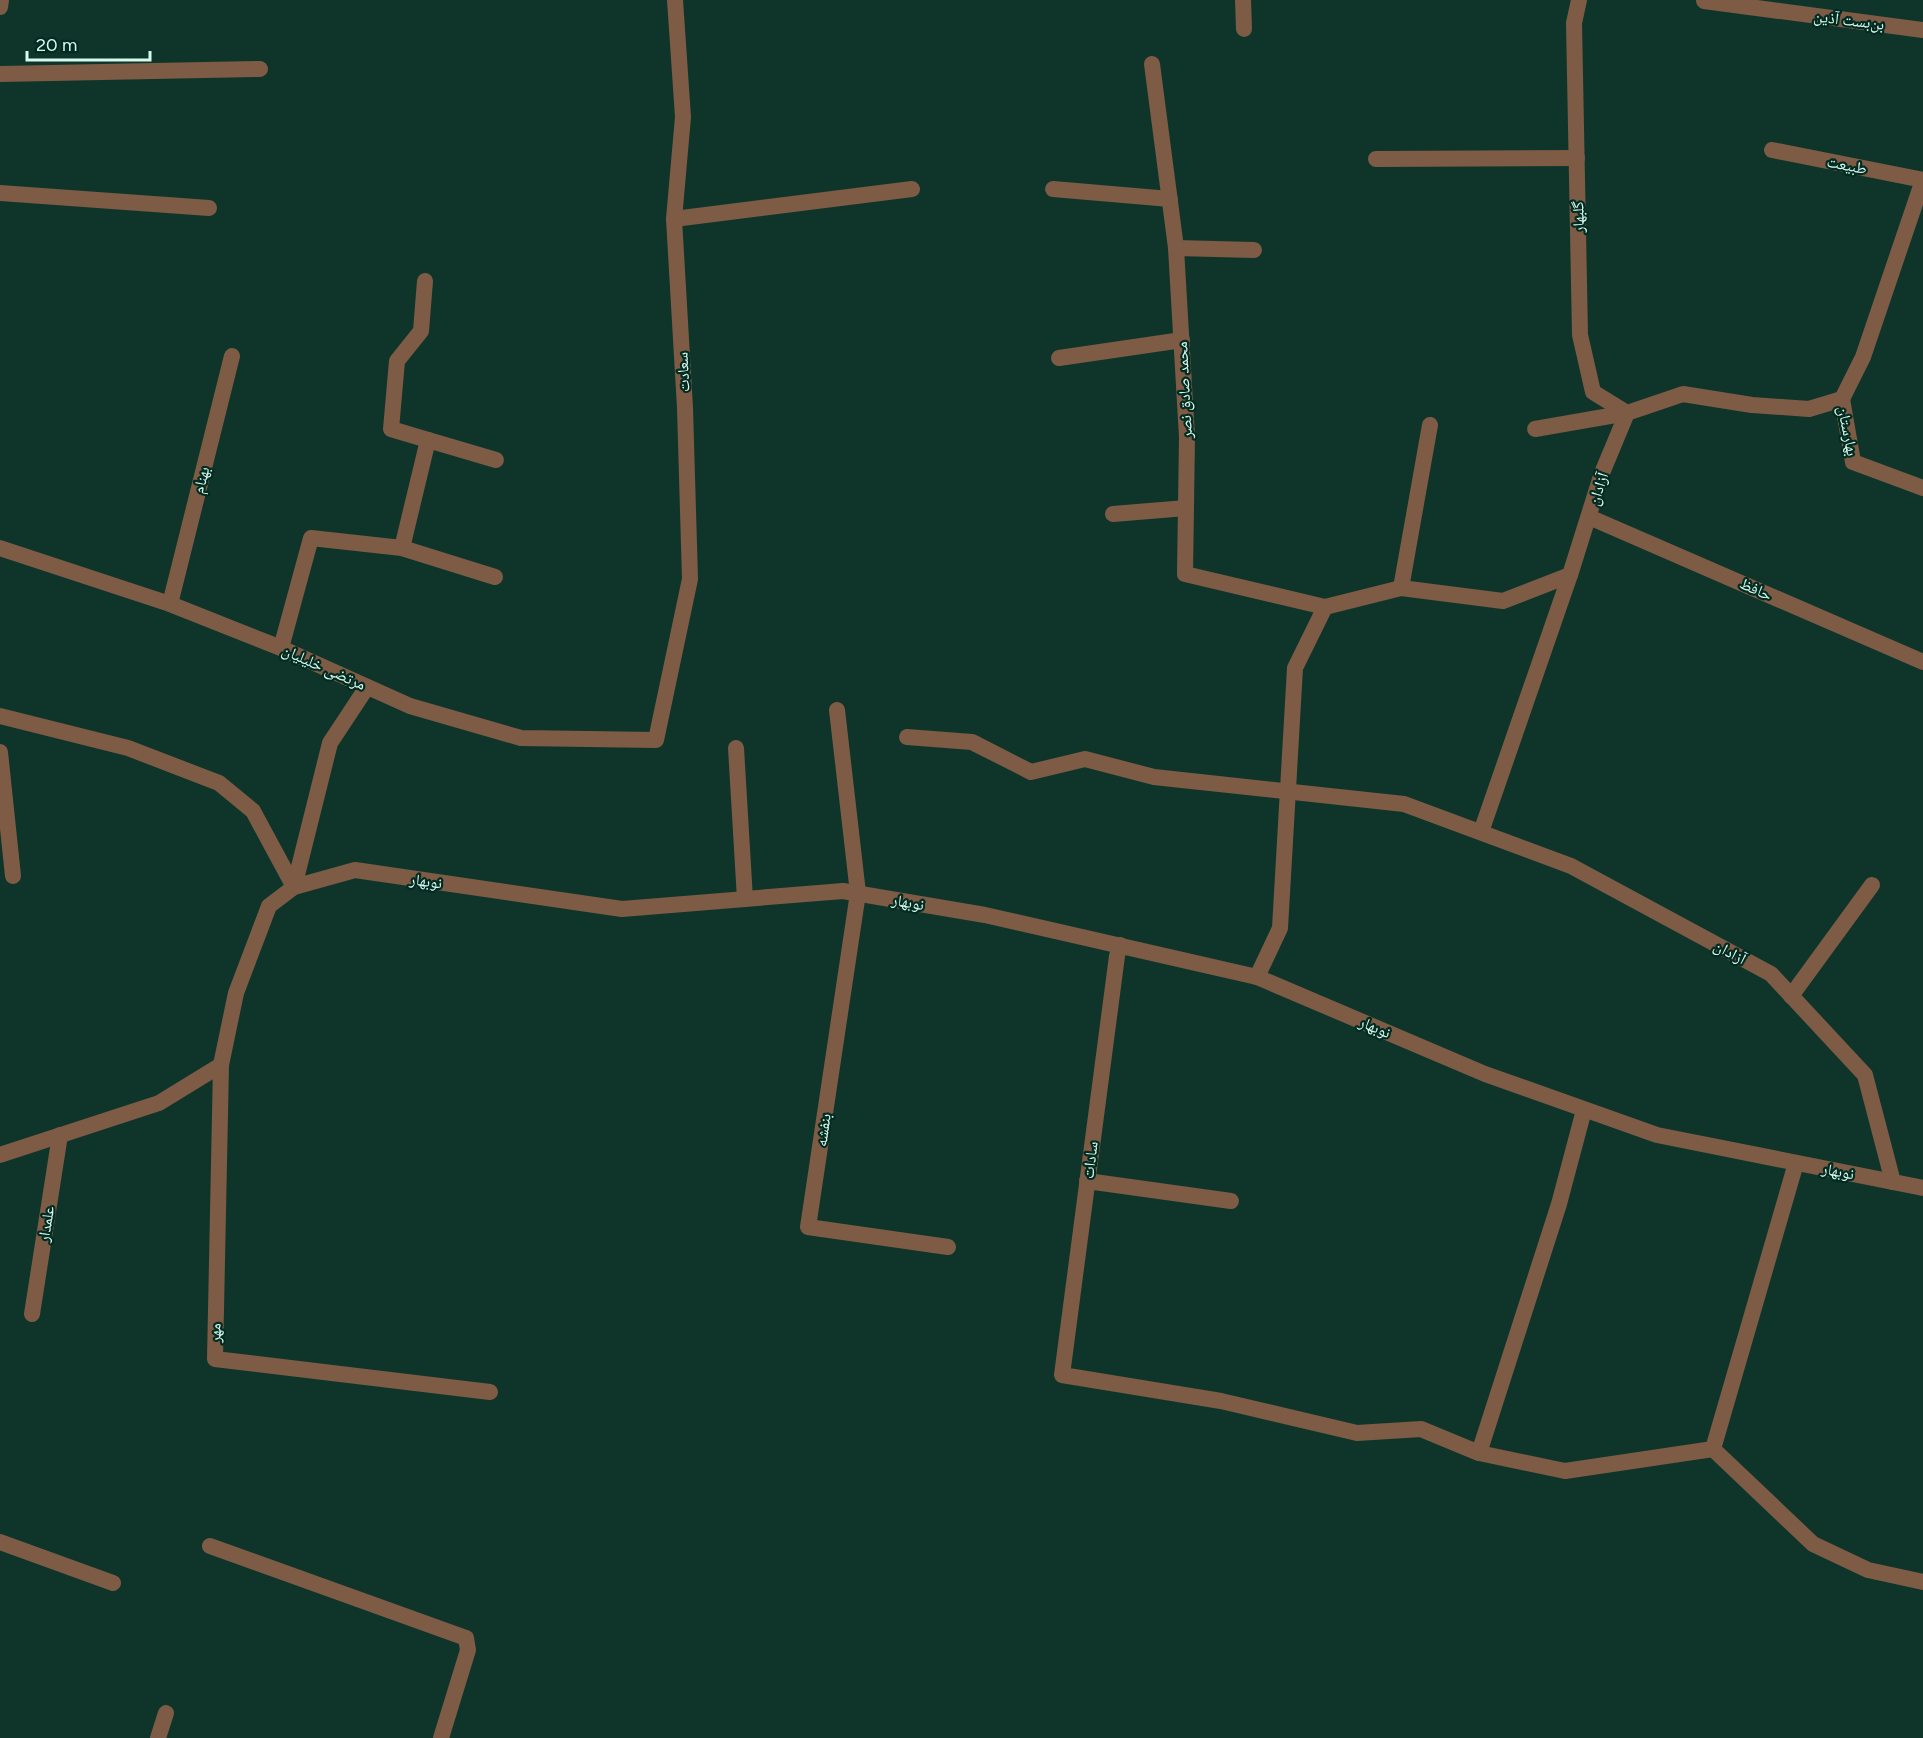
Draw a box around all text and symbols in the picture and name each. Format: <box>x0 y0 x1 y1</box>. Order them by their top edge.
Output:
street label: بن‌بست آذین <box>1812 6 1885 35</box>
scale bar <box>27 24 150 62</box>
text: 20 m <box>36 34 77 56</box>
street label: طبیعت <box>1825 152 1869 178</box>
street label: گلبهار <box>1568 201 1588 234</box>
street label: محمد صادق نصر <box>1172 341 1197 440</box>
street label: سعادت <box>672 351 694 393</box>
street label: بهارستان <box>1833 404 1862 458</box>
street label: بهنام <box>189 465 214 496</box>
street label: آزادان <box>1584 469 1613 508</box>
street label: حافظ <box>1737 574 1775 604</box>
street label: مرتضی خلیلیان <box>279 640 369 695</box>
street label: نوبهار <box>408 869 443 893</box>
street label: نوبهار <box>889 890 926 914</box>
street label: آزادان <box>1710 936 1750 970</box>
street label: نوبهار <box>1355 1011 1394 1042</box>
street label: بنفشه <box>811 1112 835 1148</box>
street label: سادات <box>1078 1140 1102 1180</box>
street label: نوبهار <box>1819 1158 1856 1183</box>
street label: علمدار <box>34 1205 58 1244</box>
street label: مهر <box>205 1323 225 1344</box>

